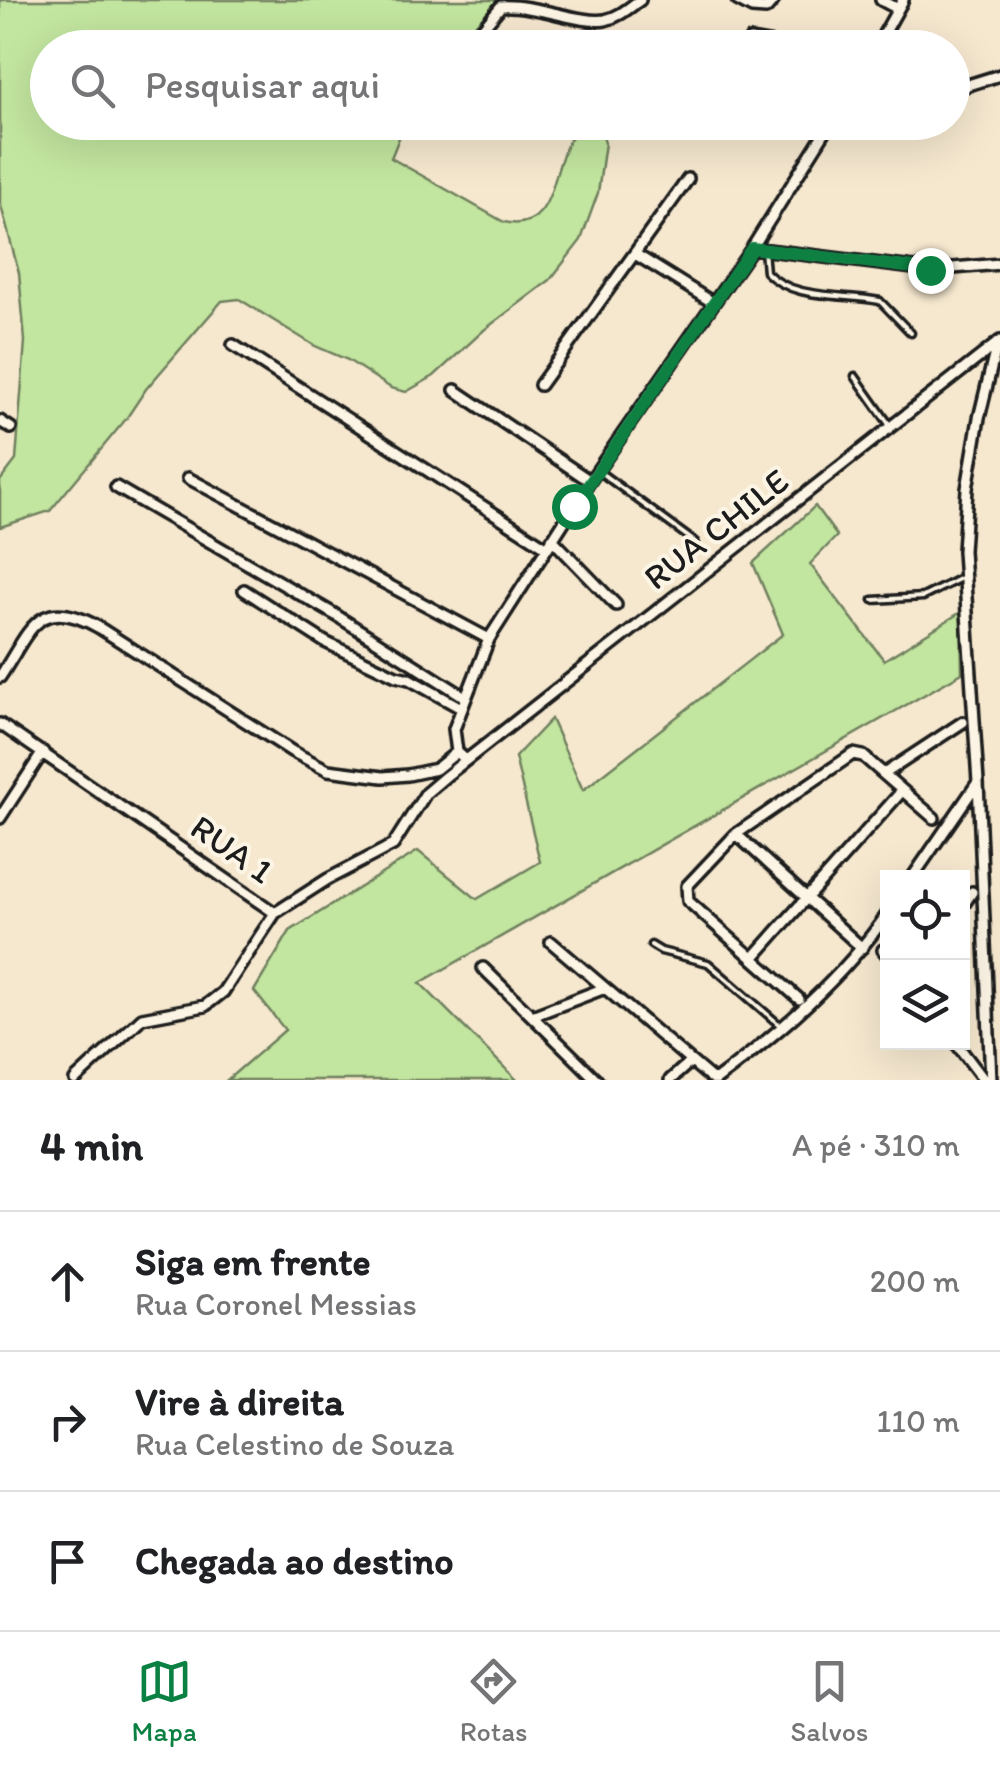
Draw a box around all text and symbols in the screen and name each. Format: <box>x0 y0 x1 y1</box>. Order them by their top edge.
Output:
search box <box>30 30 970 140</box>
icon: search <box>65 58 120 113</box>
text: Pesquisar aqui <box>145 62 380 108</box>
route end <box>908 248 954 294</box>
street label: RUA CHILE <box>636 460 796 598</box>
route start <box>552 484 598 530</box>
street label: RUA 1 <box>183 806 281 892</box>
map controls <box>880 870 970 1050</box>
button: locate <box>880 870 970 960</box>
button: layers <box>880 960 970 1050</box>
text: 4 min <box>40 1120 143 1171</box>
text: A pé · 310 m <box>792 1126 960 1164</box>
text: Siga em frente <box>135 1239 371 1285</box>
icon: ahead <box>40 1254 95 1309</box>
text: 200 m <box>870 1262 960 1300</box>
text: Rua Coronel Messias <box>135 1285 417 1323</box>
text: Vire à direita <box>135 1379 344 1425</box>
icon: right <box>40 1394 95 1449</box>
text: 110 m <box>876 1402 960 1440</box>
text: Rua Celestino de Souza <box>135 1425 454 1463</box>
icon: arrive <box>40 1534 95 1589</box>
text: Chegada ao destino <box>135 1538 454 1584</box>
tab: Mapa <box>132 1654 197 1748</box>
tab: Rotas <box>460 1654 527 1748</box>
tab: Salvos <box>790 1654 868 1748</box>

